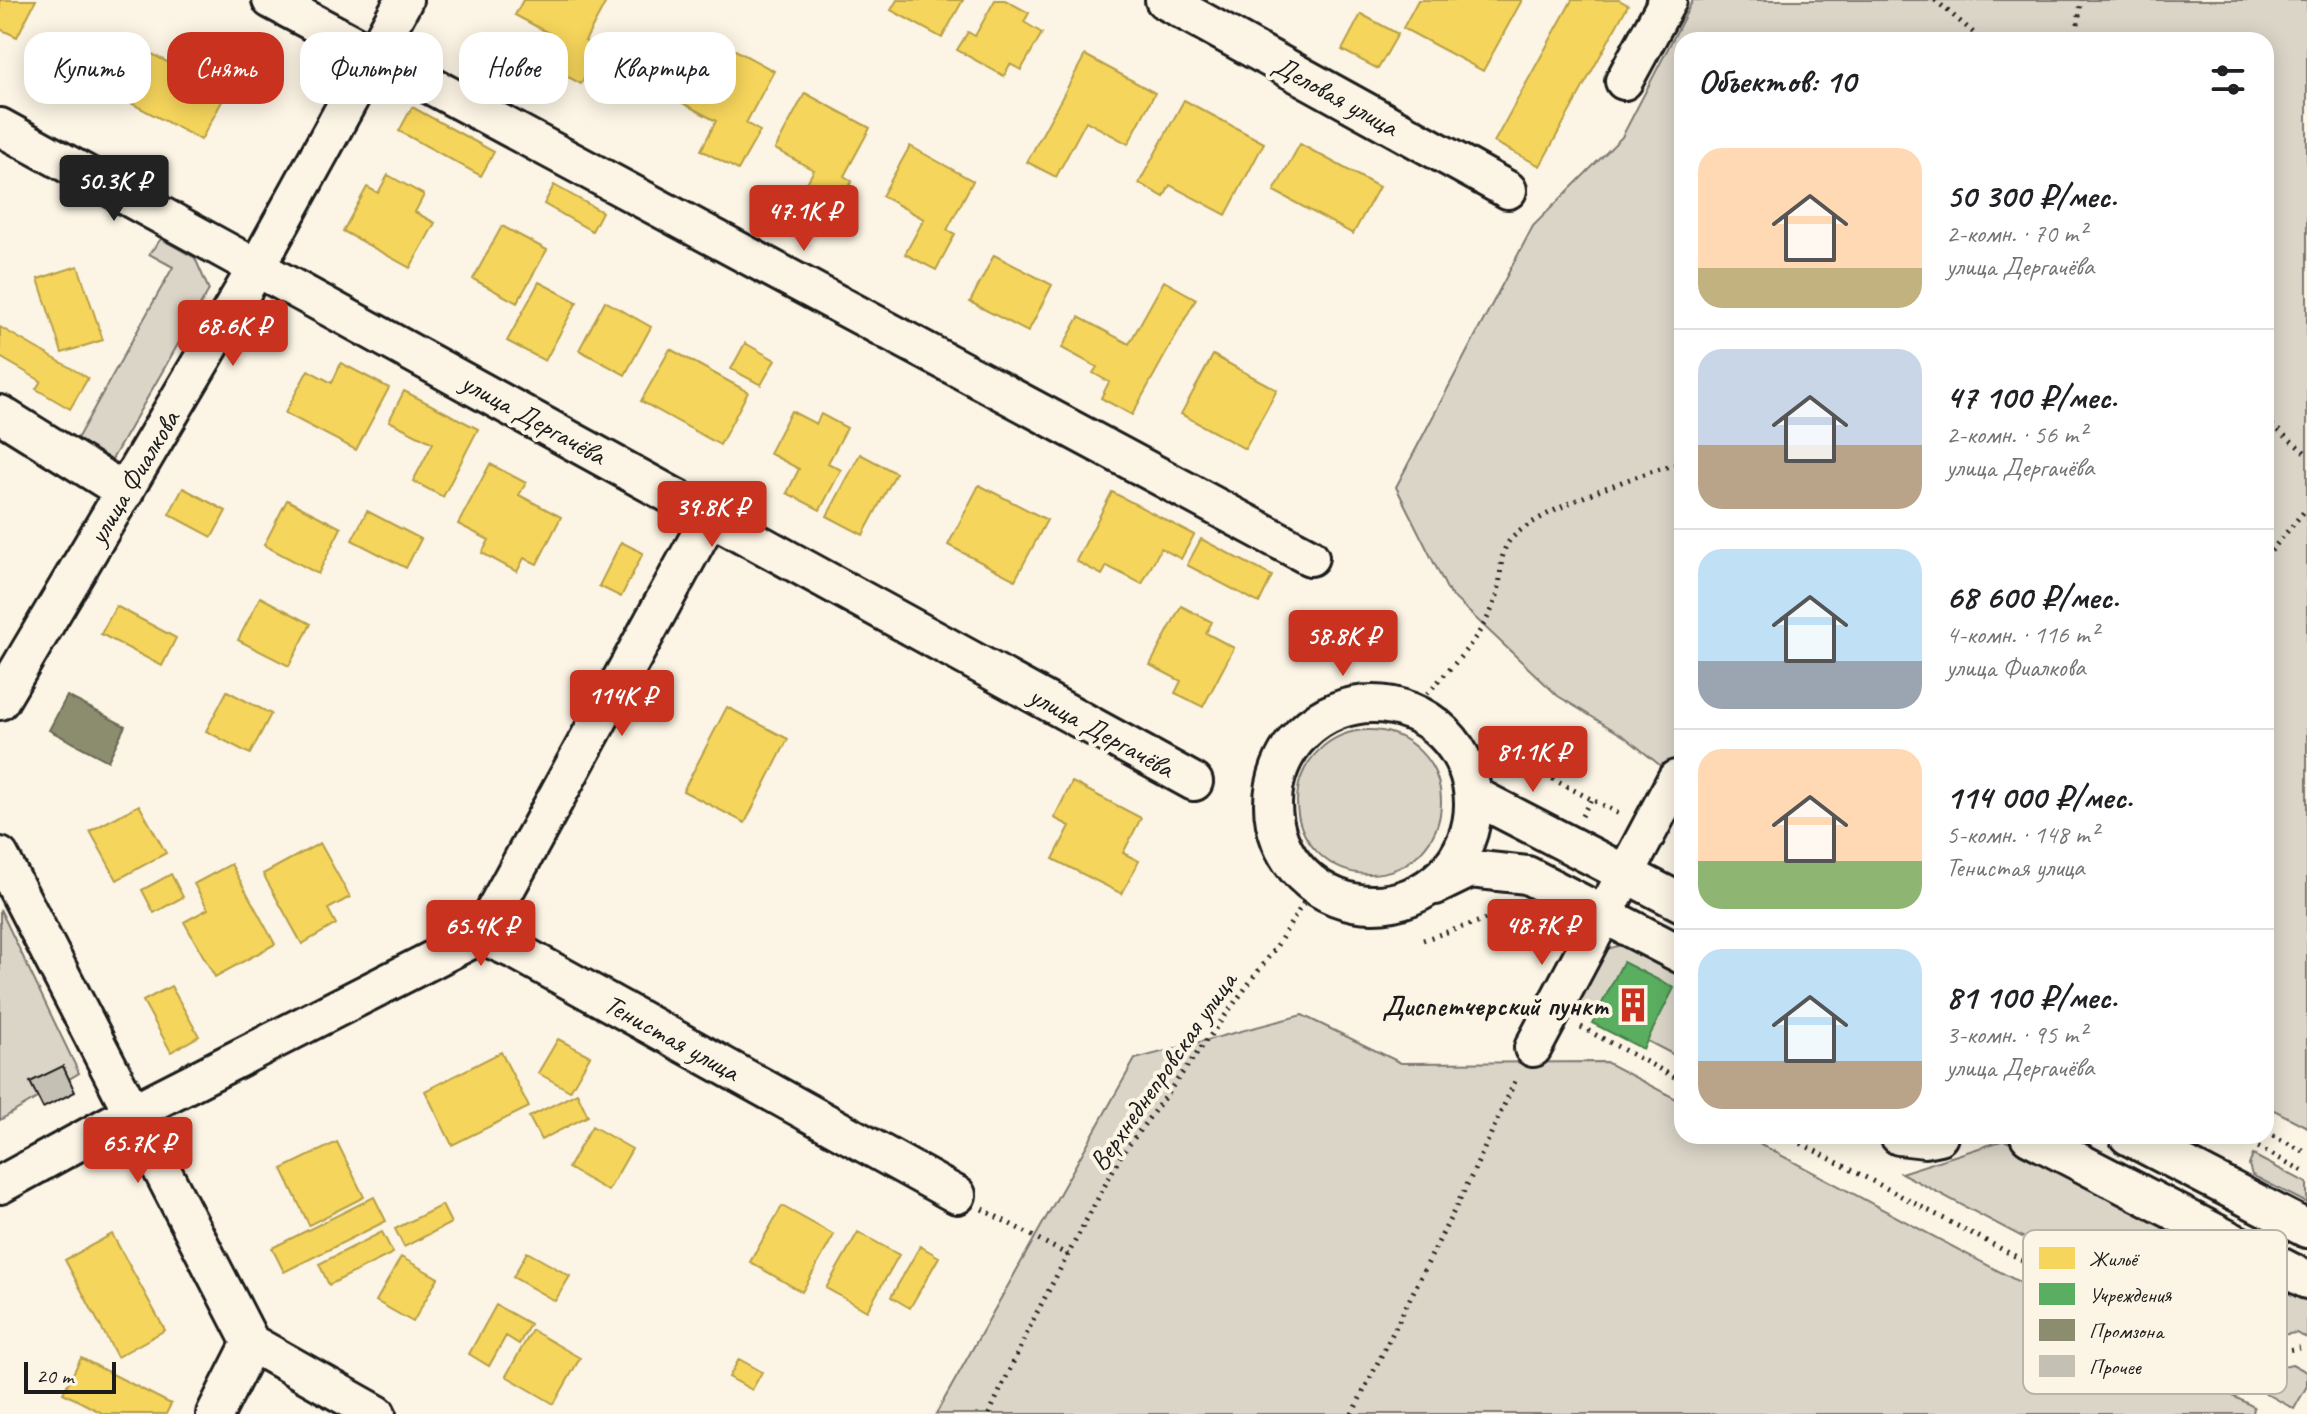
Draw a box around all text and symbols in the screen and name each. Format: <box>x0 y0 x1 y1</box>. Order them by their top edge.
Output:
chip: Купить <box>24 32 151 104</box>
chip: Снять <box>167 32 284 104</box>
chip: Фильтры <box>300 32 443 104</box>
chip: Новое <box>459 32 568 104</box>
chip: Квартира <box>584 32 736 104</box>
street label: Деловая улица <box>1267 47 1406 145</box>
icon: filters <box>2206 58 2250 102</box>
text: Объектов: 10 <box>1698 59 1856 102</box>
pin: 50.3K ₽ <box>40 155 188 223</box>
text: 50.3K ₽ <box>78 164 150 197</box>
text: 50 300 ₽/мес. <box>1946 174 2117 217</box>
icon: home <box>1762 180 1858 276</box>
pin: 47.1K ₽ <box>730 185 878 253</box>
text: 47.1K ₽ <box>767 194 841 227</box>
text: 2-комн. · 70 m² <box>1946 217 2086 250</box>
text: улица Дергачёва <box>1946 250 2094 283</box>
pin: 68.6K ₽ <box>159 300 307 368</box>
text: 68.6K ₽ <box>196 309 270 342</box>
street label: улица Дергачёва <box>454 363 614 473</box>
text: 47 100 ₽/мес. <box>1946 375 2117 418</box>
icon: home <box>1762 381 1858 477</box>
street label: улица Фиалкова <box>79 402 188 552</box>
text: 2-комн. · 56 m² <box>1946 418 2086 451</box>
text: улица Дергачёва <box>1946 451 2094 484</box>
pin: 39.8K ₽ <box>638 481 786 549</box>
text: 39.8K ₽ <box>676 490 748 523</box>
text: 68 600 ₽/мес. <box>1946 575 2119 618</box>
icon: home <box>1762 581 1858 677</box>
pin: 58.8K ₽ <box>1269 610 1417 678</box>
text: 4-комн. · 116 m² <box>1946 618 2098 651</box>
text: 58.8K ₽ <box>1307 619 1379 652</box>
text: улица Фиалкова <box>1946 651 2085 684</box>
pin: 114K ₽ <box>557 670 687 738</box>
street label: улица Дергачёва <box>1022 676 1182 786</box>
text: 114K ₽ <box>588 679 656 712</box>
pin: 81.1K ₽ <box>1459 726 1607 794</box>
text: 81.1K ₽ <box>1496 735 1570 768</box>
text: 114 000 ₽/мес. <box>1946 775 2133 818</box>
icon: home <box>1762 781 1858 877</box>
text: 5-комн. · 148 m² <box>1946 818 2098 851</box>
text: Тенистая улица <box>1946 851 2084 884</box>
pin: 48.7K ₽ <box>1468 899 1616 967</box>
pin: 65.4K ₽ <box>407 900 555 968</box>
text: 48.7K ₽ <box>1505 908 1579 941</box>
text: 65.4K ₽ <box>444 909 518 942</box>
street label: Верхнеднепровская улица <box>1081 963 1245 1177</box>
text: 81 100 ₽/мес. <box>1946 975 2117 1018</box>
icon: home <box>1762 981 1858 1077</box>
street label: Тенистая улица <box>598 986 747 1090</box>
building icon: Диспетчерский пункт <box>1614 986 1652 1024</box>
place label: Диспетчерский пункт <box>1382 988 1609 1023</box>
text: 3-комн. · 95 m² <box>1946 1018 2086 1051</box>
text: улица Дергачёва <box>1946 1051 2094 1084</box>
pin: 65.7K ₽ <box>64 1117 212 1185</box>
text: 65.7K ₽ <box>101 1126 175 1159</box>
legend <box>2023 1230 2287 1394</box>
text: Жильё <box>2089 1245 2141 1273</box>
text: Учреждения <box>2089 1281 2172 1309</box>
text: Промзона <box>2089 1317 2165 1345</box>
text: Прочее <box>2089 1353 2143 1381</box>
scale bar <box>24 1358 116 1394</box>
text: 20 m <box>36 1362 73 1390</box>

